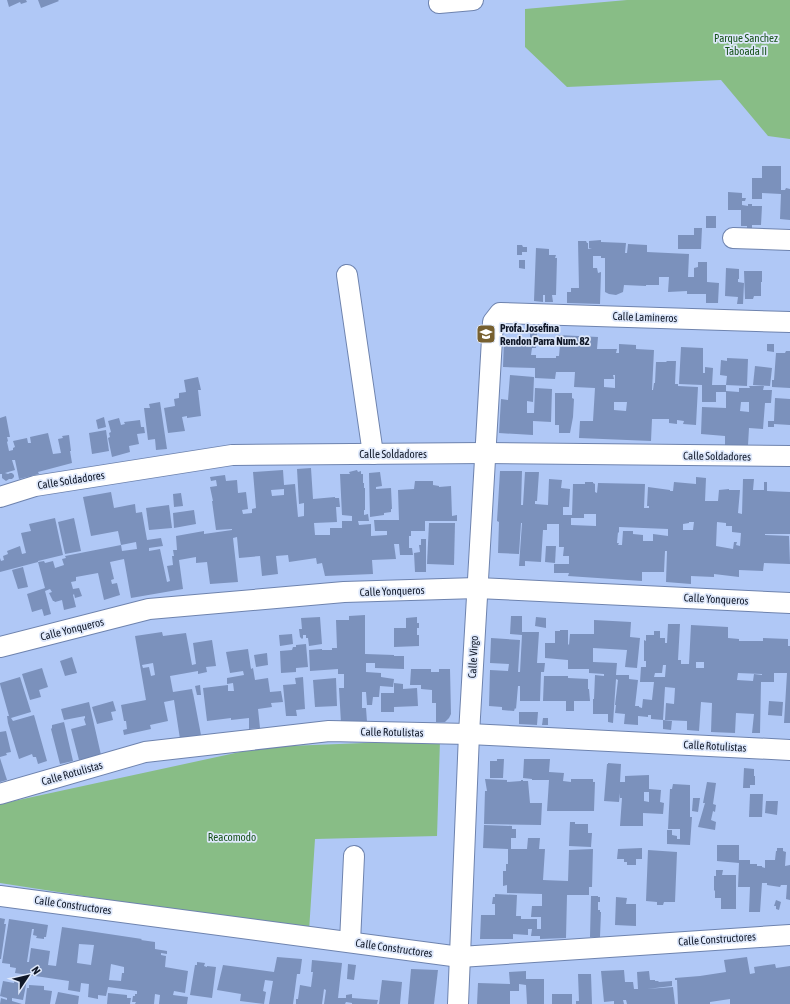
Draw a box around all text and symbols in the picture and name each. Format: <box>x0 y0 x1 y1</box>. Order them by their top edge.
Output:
park label: Parque Sanchez Taboada II <box>714 32 778 57</box>
street label: Calle Lamineros <box>612 310 678 324</box>
place label: Profa. Josefina Rendon Parra Num. 82 <box>500 322 590 347</box>
school or university icon: Profa. Josefina Rendon Parra Num. 82 <box>475 323 497 345</box>
street label: Calle Soldadores <box>359 448 427 460</box>
street label: Calle Soldadores <box>683 449 751 463</box>
street label: Calle Soldadores <box>37 469 105 491</box>
street label: Calle Yonqueros <box>359 584 425 598</box>
street label: Calle Yonqueros <box>683 591 749 607</box>
street label: Calle Yonqueros <box>39 615 105 643</box>
street label: Calle Virgo <box>466 635 480 679</box>
street label: Calle Rotulistas <box>360 725 424 739</box>
street label: Calle Rotulistas <box>683 738 747 754</box>
street label: Calle Rotulistas <box>40 759 104 787</box>
park label: Reacomodo <box>208 831 256 843</box>
street label: Calle Constructores <box>34 894 112 916</box>
street label: Calle Constructores <box>678 930 756 948</box>
street label: Calle Constructores <box>355 937 433 959</box>
north arrow <box>8 956 48 996</box>
text: N <box>29 964 43 976</box>

